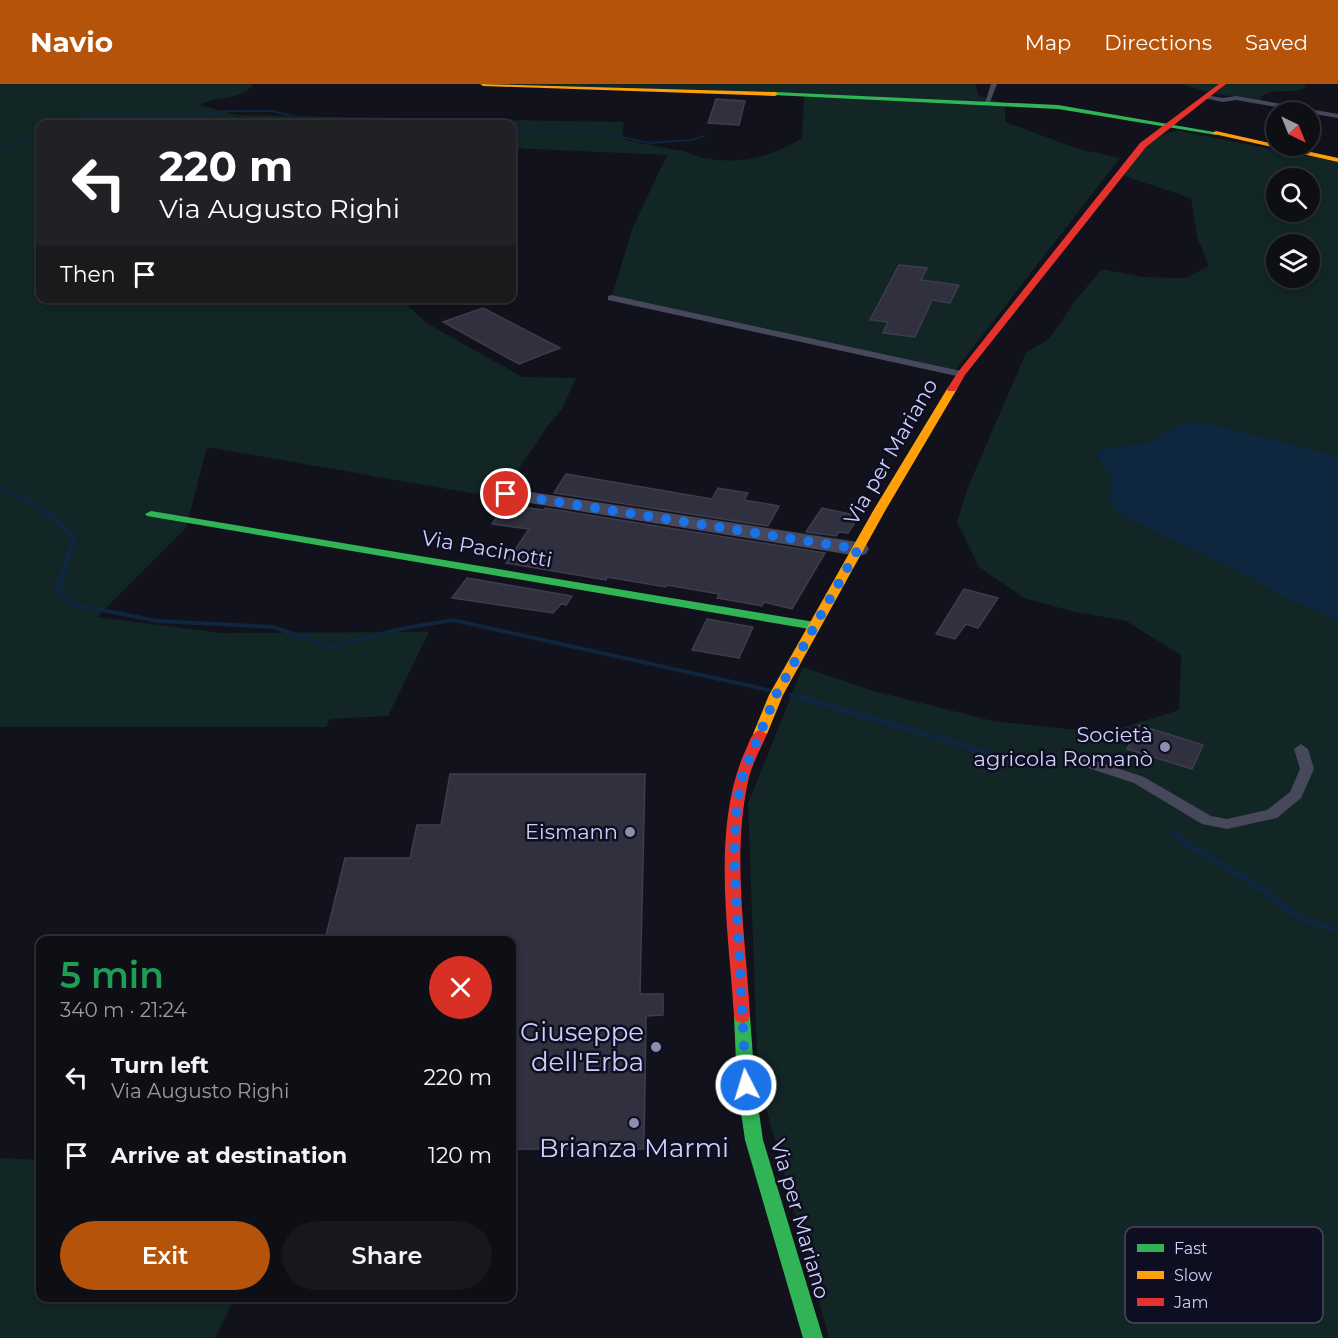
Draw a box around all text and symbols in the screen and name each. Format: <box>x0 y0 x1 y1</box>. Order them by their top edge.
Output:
text: Navio <box>30 25 113 59</box>
text: Map <box>1025 30 1071 55</box>
text: Directions <box>1104 30 1212 55</box>
text: Saved <box>1245 30 1308 55</box>
north arrow <box>1266 102 1320 156</box>
map controls <box>1266 102 1320 288</box>
text: 220 m <box>159 140 293 192</box>
icon: left <box>60 144 138 222</box>
button: search <box>1266 168 1320 222</box>
text: Via Augusto Righi <box>159 192 400 225</box>
button: layers <box>1266 234 1320 288</box>
icon: arrive <box>128 258 161 291</box>
text: Then <box>60 261 116 288</box>
street label: Via per Mariano <box>839 374 943 529</box>
pin <box>480 468 531 519</box>
icon: arrive <box>489 477 522 510</box>
street label: Via Pacinotti <box>420 525 554 572</box>
place label: Società agricola Romanò <box>974 722 1153 771</box>
marker: Società agricola Romanò <box>1158 740 1172 754</box>
place label: Eismann <box>525 819 618 844</box>
marker: Eismann <box>623 825 637 839</box>
text: 5 min <box>60 953 164 997</box>
button: close <box>429 956 492 1019</box>
text: 340 m · 21:24 <box>60 998 187 1022</box>
place label: Giuseppe dell'Erba <box>520 1016 644 1078</box>
marker: Giuseppe dell'Erba <box>649 1040 663 1054</box>
text: Turn left <box>111 1052 209 1079</box>
position arrow <box>714 1053 778 1117</box>
icon: left <box>60 1061 93 1094</box>
text: 220 m <box>423 1064 492 1091</box>
text: Via Augusto Righi <box>111 1079 289 1103</box>
marker: Brianza Marmi <box>627 1116 641 1130</box>
place label: Brianza Marmi <box>539 1132 729 1164</box>
street label: Via per Mariano <box>766 1136 835 1302</box>
icon: arrive <box>60 1139 93 1172</box>
text: Arrive at destination <box>111 1142 347 1169</box>
text: 120 m <box>428 1142 492 1169</box>
button: Exit <box>60 1221 270 1290</box>
button: Share <box>282 1221 492 1290</box>
legend <box>1125 1227 1323 1323</box>
text: Fast <box>1174 1239 1208 1258</box>
text: Slow <box>1174 1266 1212 1285</box>
text: Jam <box>1173 1293 1208 1312</box>

